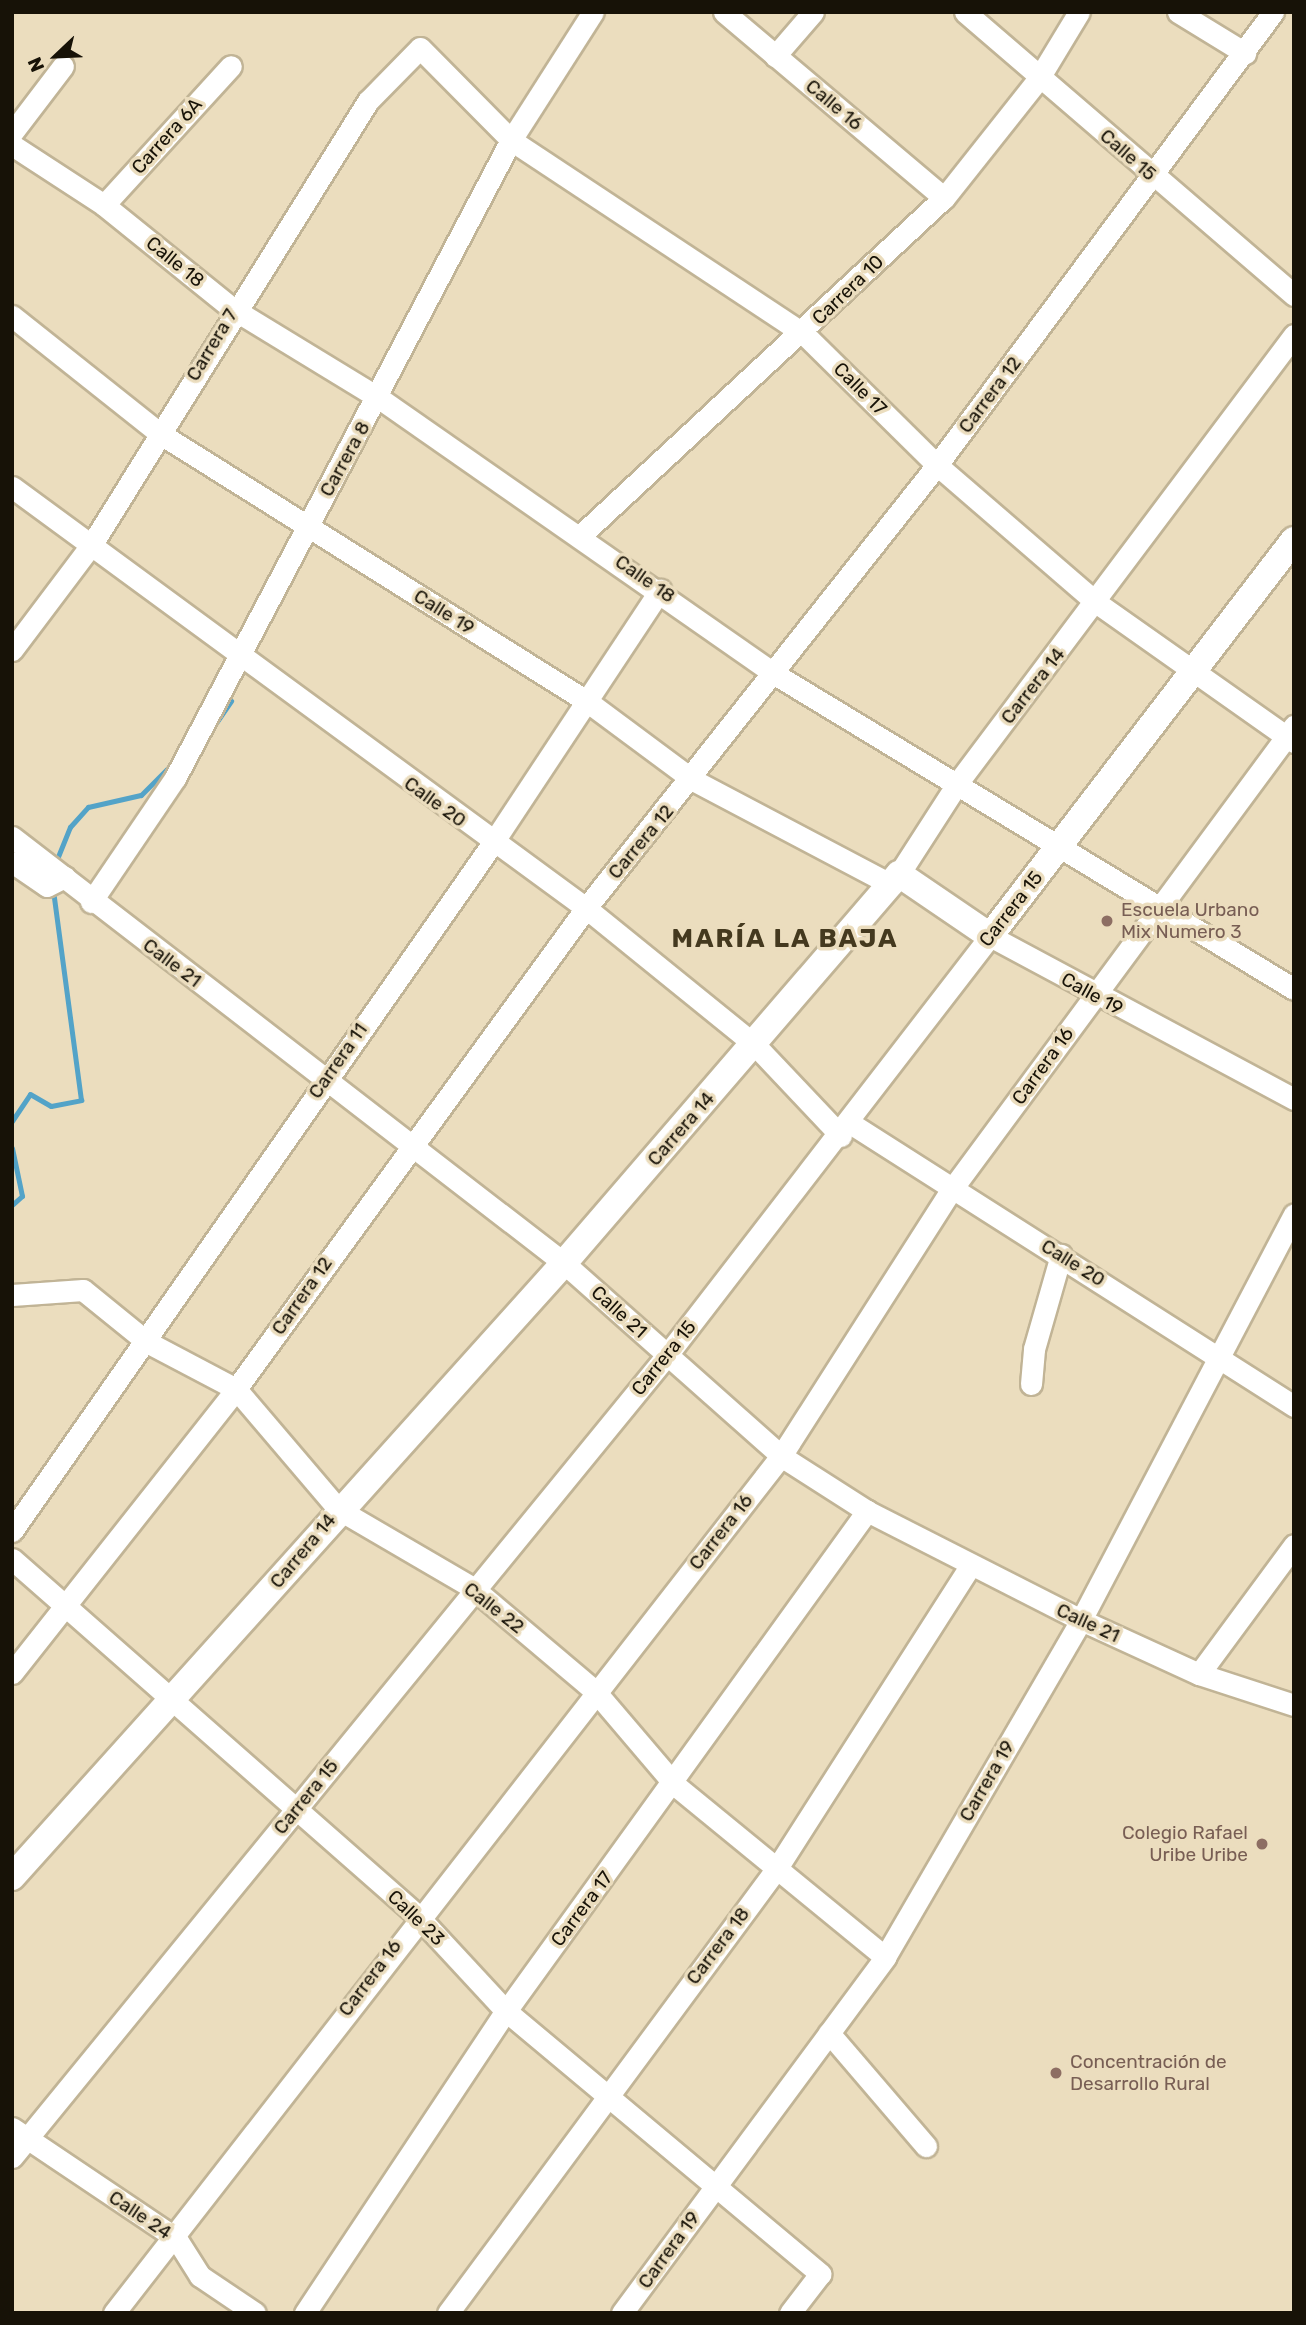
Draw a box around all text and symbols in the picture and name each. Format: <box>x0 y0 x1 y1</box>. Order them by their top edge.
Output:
north arrow <box>21 21 91 91</box>
text: N <box>23 54 49 75</box>
street label: Calle 16 <box>801 75 867 135</box>
street label: Carrera 6A <box>127 93 207 179</box>
street label: Calle 15 <box>1095 124 1161 186</box>
street label: Calle 18 <box>141 232 209 292</box>
street label: Carrera 10 <box>808 250 888 330</box>
street label: Carrera 7 <box>182 305 242 385</box>
street label: Carrera 12 <box>954 352 1026 438</box>
street label: Calle 17 <box>829 358 891 420</box>
street label: Carrera 8 <box>315 417 375 501</box>
street label: Calle 18 <box>611 550 679 608</box>
street label: Calle 19 <box>410 585 478 639</box>
street label: Carrera 14 <box>996 643 1070 729</box>
street label: Calle 20 <box>400 772 470 832</box>
street label: Carrera 12 <box>603 800 679 884</box>
street label: Carrera 15 <box>974 867 1048 951</box>
place label: Escuela Urbano Mix Numero 3 <box>1121 899 1259 943</box>
marker: Escuela Urbano Mix Numero 3 <box>1099 913 1115 929</box>
district label: MARÍA LA BAJA <box>672 923 898 955</box>
street label: Calle 21 <box>138 934 206 992</box>
street label: Calle 19 <box>1057 968 1127 1020</box>
street label: Carrera 11 <box>304 1019 372 1103</box>
street label: Carrera 16 <box>1007 1023 1079 1109</box>
street label: Carrera 14 <box>643 1087 719 1171</box>
street label: Calle 20 <box>1037 1235 1109 1291</box>
street label: Carrera 12 <box>267 1253 337 1339</box>
street label: Calle 21 <box>586 1281 652 1343</box>
street label: Carrera 15 <box>627 1316 701 1400</box>
street label: Carrera 16 <box>684 1490 758 1574</box>
street label: Carrera 14 <box>265 1509 341 1593</box>
street label: Calle 22 <box>459 1577 529 1639</box>
street label: Calle 21 <box>1053 1599 1123 1647</box>
street label: Carrera 19 <box>955 1736 1019 1826</box>
street label: Carrera 15 <box>269 1755 343 1839</box>
place label: Colegio Rafael Uribe Uribe <box>1122 1822 1248 1866</box>
marker: Colegio Rafael Uribe Uribe <box>1254 1836 1270 1852</box>
street label: Carrera 17 <box>546 1867 618 1951</box>
street label: Calle 23 <box>383 1885 449 1951</box>
street label: Carrera 18 <box>682 1903 754 1989</box>
street label: Carrera 16 <box>334 1935 406 2021</box>
place label: Concentración de Desarrollo Rural <box>1070 2051 1227 2095</box>
marker: Concentración de Desarrollo Rural <box>1048 2065 1064 2081</box>
street label: Calle 24 <box>104 2186 176 2244</box>
street label: Carrera 19 <box>633 2207 705 2293</box>

